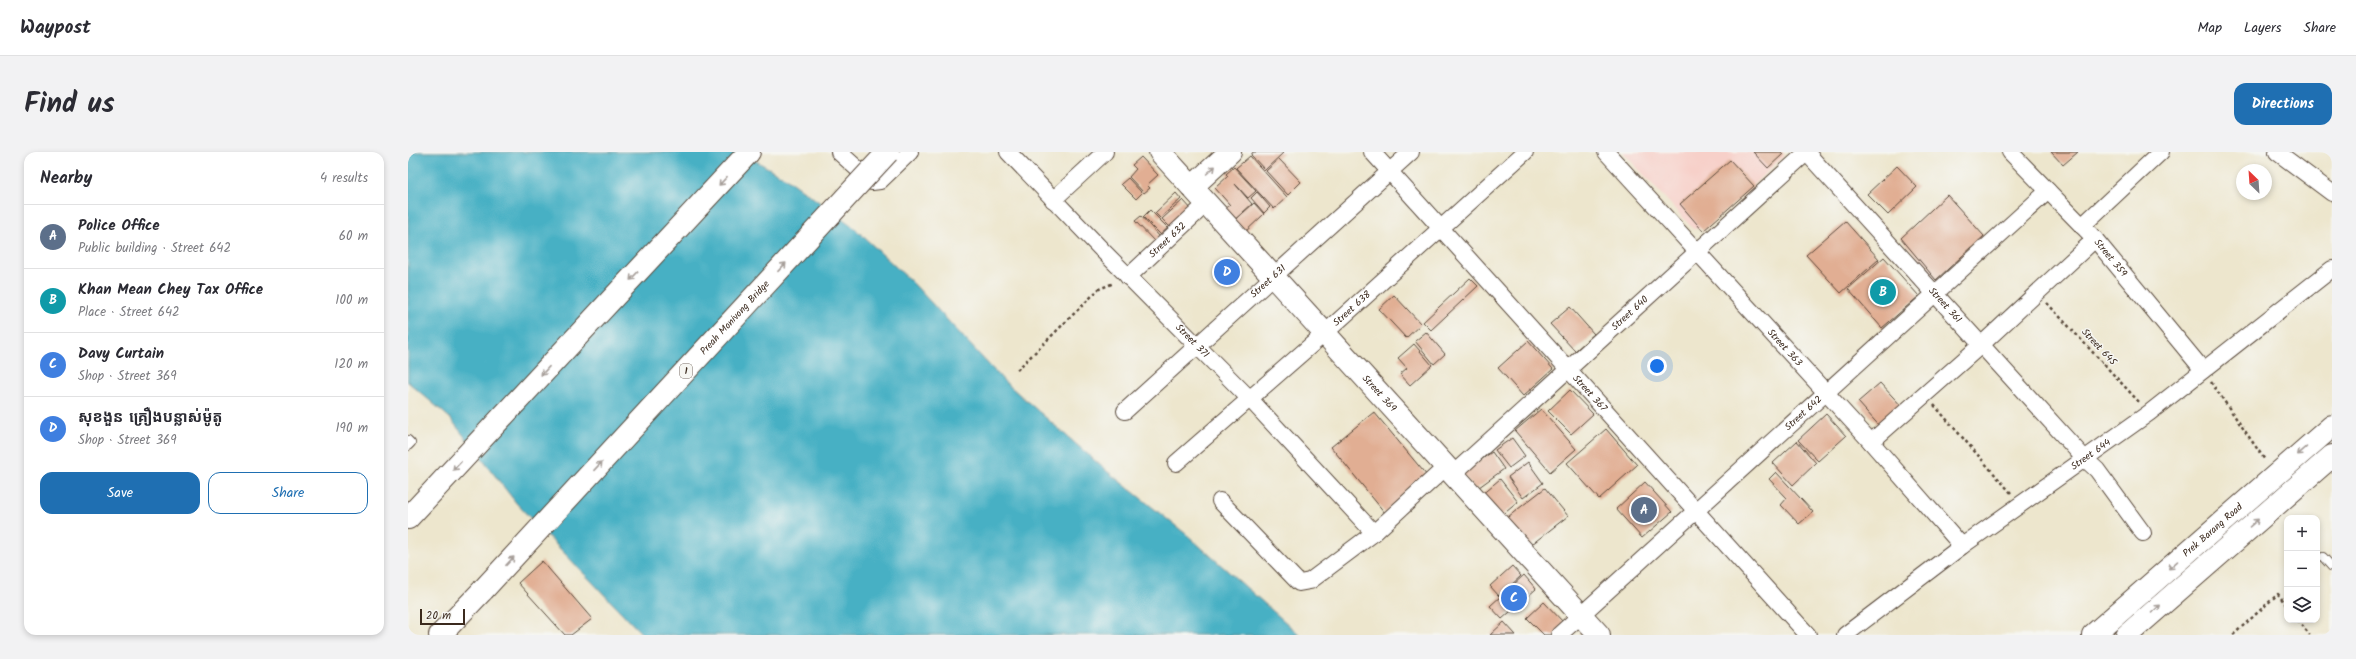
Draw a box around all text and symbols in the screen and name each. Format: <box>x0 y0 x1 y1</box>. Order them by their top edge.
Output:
text: Waypost <box>20 13 91 43</box>
text: Map <box>2198 17 2222 39</box>
text: Layers <box>2244 17 2282 39</box>
text: Share <box>2304 17 2336 39</box>
text: Find us <box>24 82 115 127</box>
button: Directions <box>2234 83 2332 125</box>
north arrow <box>2236 164 2272 200</box>
text: Nearby <box>40 165 92 192</box>
one-way arrow <box>1206 165 1216 174</box>
text: 4 results <box>320 168 368 189</box>
one-way arrow <box>718 175 727 186</box>
text: Police Office <box>78 214 160 238</box>
street label: Street 632 <box>1145 218 1190 262</box>
text: A <box>49 226 57 247</box>
text: 60 m <box>339 226 368 247</box>
street label: Street 359 <box>2090 235 2131 280</box>
text: Public building · Street 642 <box>78 238 231 259</box>
pin: D <box>1214 257 1240 287</box>
street label: Street 631 <box>1246 261 1290 302</box>
one-way arrow <box>777 262 786 273</box>
one-way arrow <box>630 270 639 280</box>
street label: Preah Monivong Bridge <box>696 276 774 359</box>
pin: B <box>1870 277 1896 307</box>
text: Khan Mean Chey Tax Office <box>78 278 263 302</box>
street label: Street 361 <box>1925 284 1966 327</box>
street label: Street 638 <box>1329 286 1375 330</box>
text: B <box>49 290 57 311</box>
text: 100 m <box>335 290 368 311</box>
street label: Street 640 <box>1608 292 1652 334</box>
text: Place · Street 642 <box>78 302 180 323</box>
street label: Street 371 <box>1172 320 1213 362</box>
street label: Street 363 <box>1763 325 1807 370</box>
street label: Street 645 <box>2078 325 2121 370</box>
text: Davy Curtain <box>78 342 164 366</box>
text: C <box>49 354 57 375</box>
text: 120 m <box>334 354 368 375</box>
your location <box>1647 356 1667 376</box>
road number: 1 <box>680 364 692 378</box>
text: Shop · Street 369 <box>78 366 177 387</box>
one-way arrow <box>540 366 550 376</box>
street label: Street 369 <box>1358 371 1401 416</box>
street label: Street 367 <box>1569 371 1611 416</box>
street label: Street 642 <box>1781 392 1826 435</box>
text: សុខងួន គ្រឿងបន្លាស់ម៉ូតូ <box>78 406 223 430</box>
text: D <box>49 418 57 439</box>
text: 190 m <box>336 418 368 439</box>
text: Shop · Street 369 <box>78 430 177 451</box>
street label: Street 644 <box>2067 434 2115 474</box>
one-way arrow <box>2297 447 2308 456</box>
one-way arrow <box>452 461 461 471</box>
one-way arrow <box>593 461 602 471</box>
button: Save <box>40 472 200 514</box>
button: Share <box>208 472 368 514</box>
pin: A <box>1631 495 1657 525</box>
street label: Prek Barang Road <box>2179 499 2247 561</box>
map controls <box>2284 515 2320 623</box>
button: + <box>2284 515 2320 551</box>
one-way arrow <box>2249 519 2259 528</box>
button: − <box>2284 551 2320 587</box>
one-way arrow <box>505 556 515 566</box>
one-way arrow <box>2168 560 2178 569</box>
pin: C <box>1501 583 1527 613</box>
button: layers <box>2284 587 2320 623</box>
one-way arrow <box>2151 605 2161 614</box>
scale bar <box>420 607 465 626</box>
text: 20 m <box>426 607 451 625</box>

